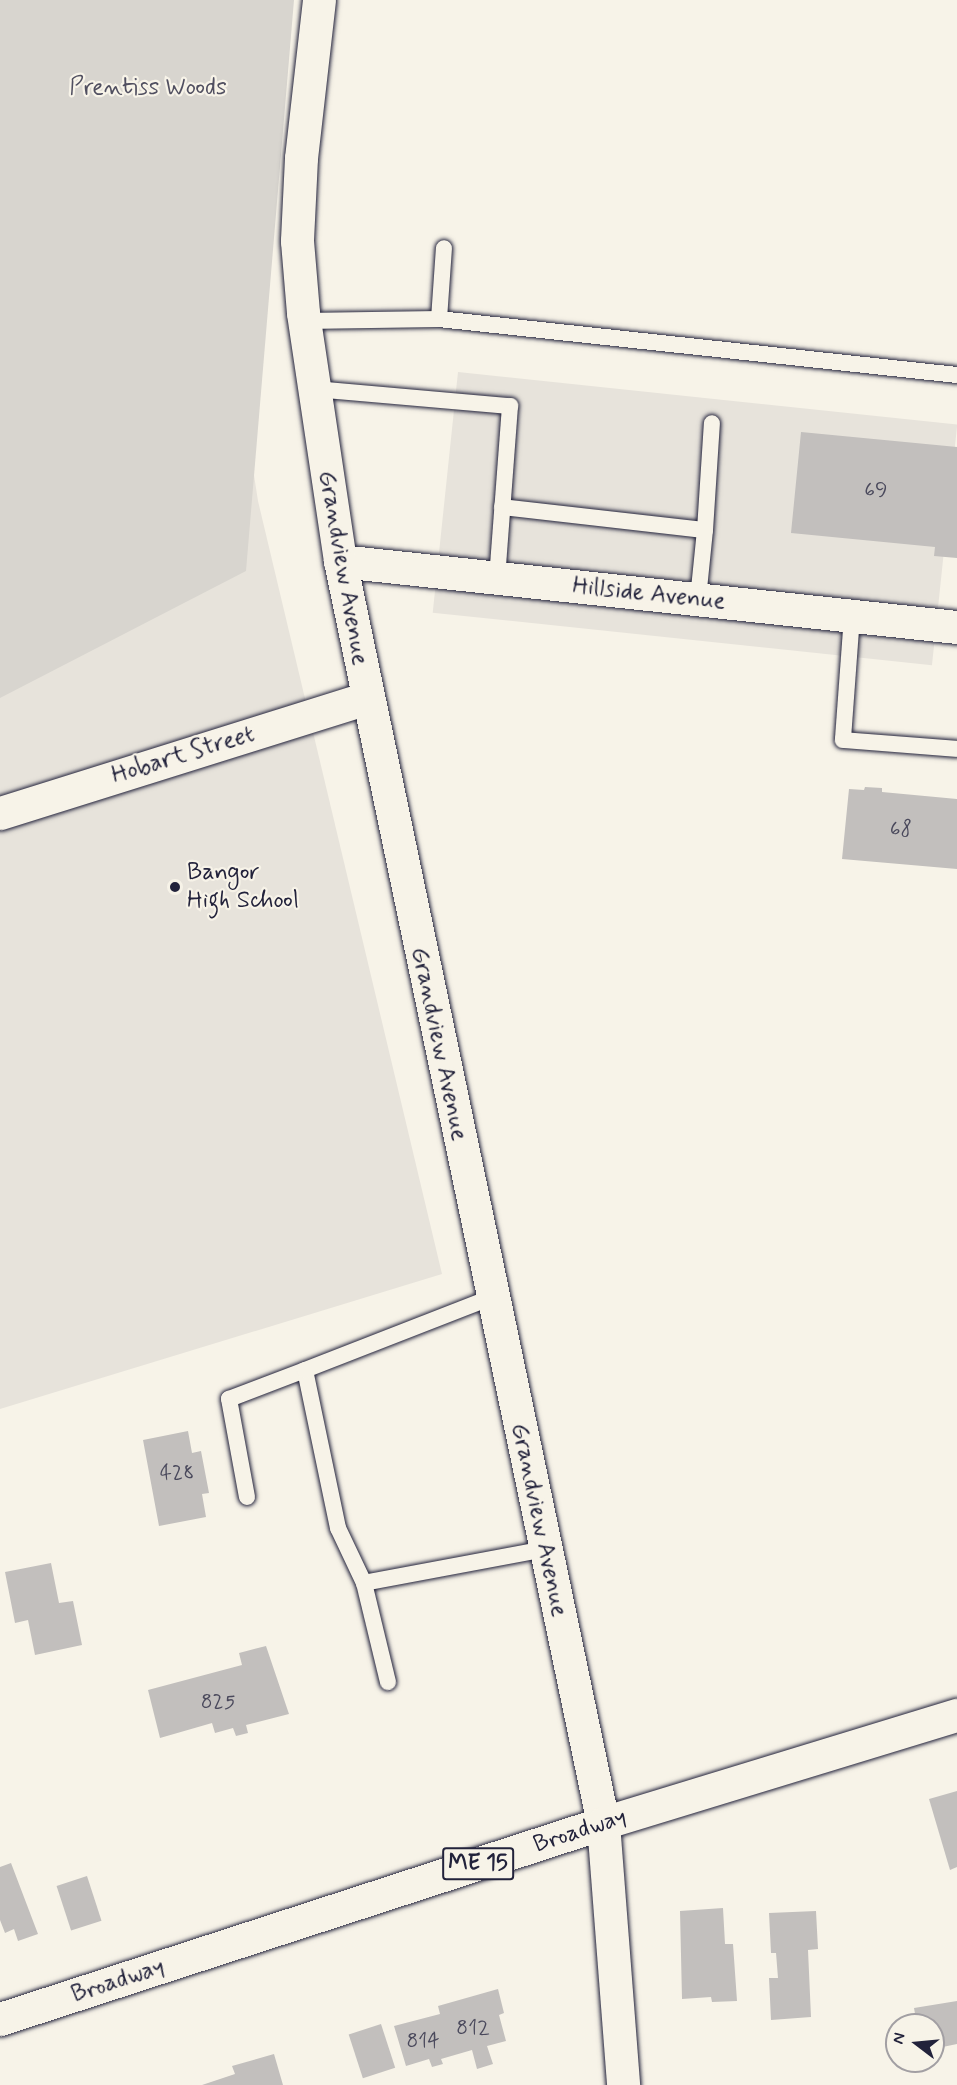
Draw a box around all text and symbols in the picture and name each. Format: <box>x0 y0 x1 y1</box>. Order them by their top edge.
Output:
park label: Prentiss Woods <box>68 74 228 102</box>
street label: Grandview Avenue <box>312 468 374 668</box>
house number: 69 <box>864 477 888 503</box>
street label: Hillside Avenue <box>571 572 727 616</box>
street label: Hobart Street <box>106 719 260 791</box>
house number: 68 <box>890 816 912 842</box>
place label: Bangor High School <box>187 859 299 915</box>
marker: Bangor High School <box>168 880 182 894</box>
street label: Grandview Avenue <box>404 945 474 1143</box>
street label: Grandview Avenue <box>504 1421 574 1619</box>
house number: 428 <box>160 1460 194 1486</box>
house number: 825 <box>201 1689 235 1715</box>
street label: Broadway <box>530 1802 630 1860</box>
road number: ME 15 <box>442 1845 514 1883</box>
street label: Broadway <box>68 1952 168 2010</box>
north arrow <box>885 2013 945 2073</box>
house number: 812 <box>456 2015 490 2041</box>
house number: 814 <box>406 2028 440 2054</box>
text: N <box>888 2030 911 2046</box>

